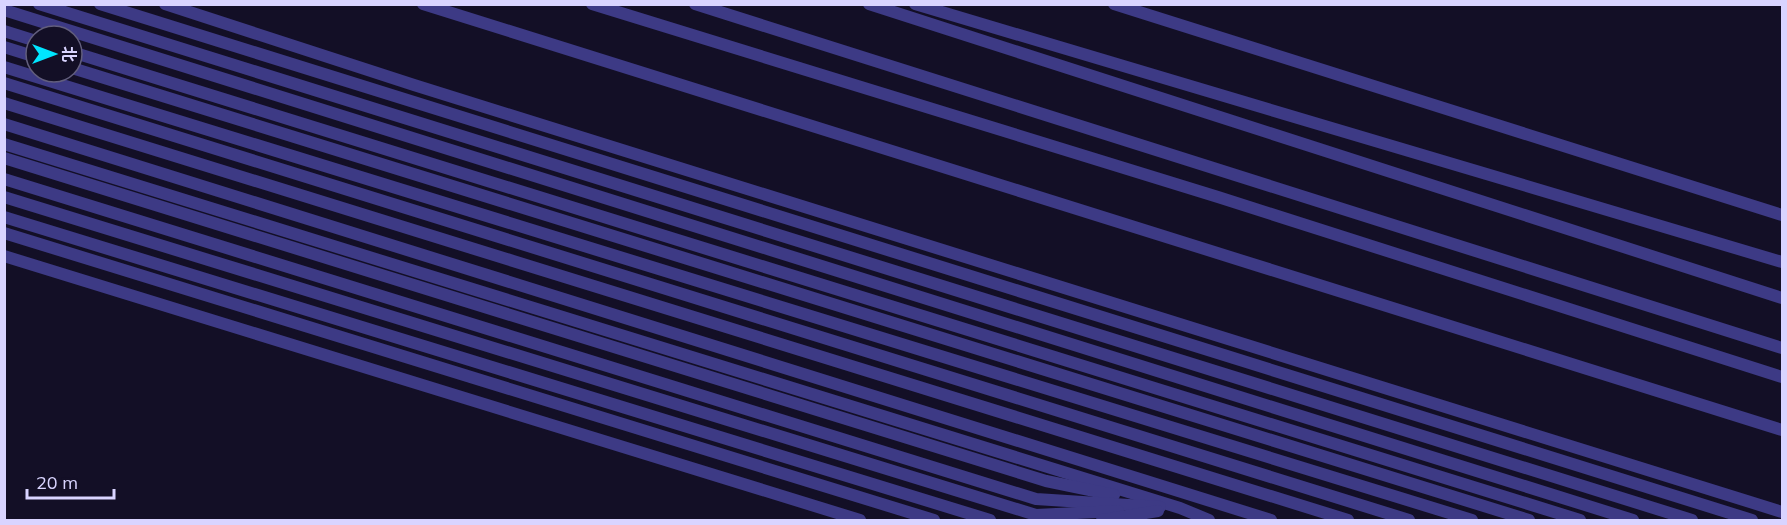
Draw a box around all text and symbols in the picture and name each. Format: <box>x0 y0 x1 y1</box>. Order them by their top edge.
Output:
north arrow <box>24 24 84 84</box>
text: 北 <box>59 46 79 62</box>
scale bar <box>27 462 114 500</box>
text: 20 m <box>36 471 78 494</box>

